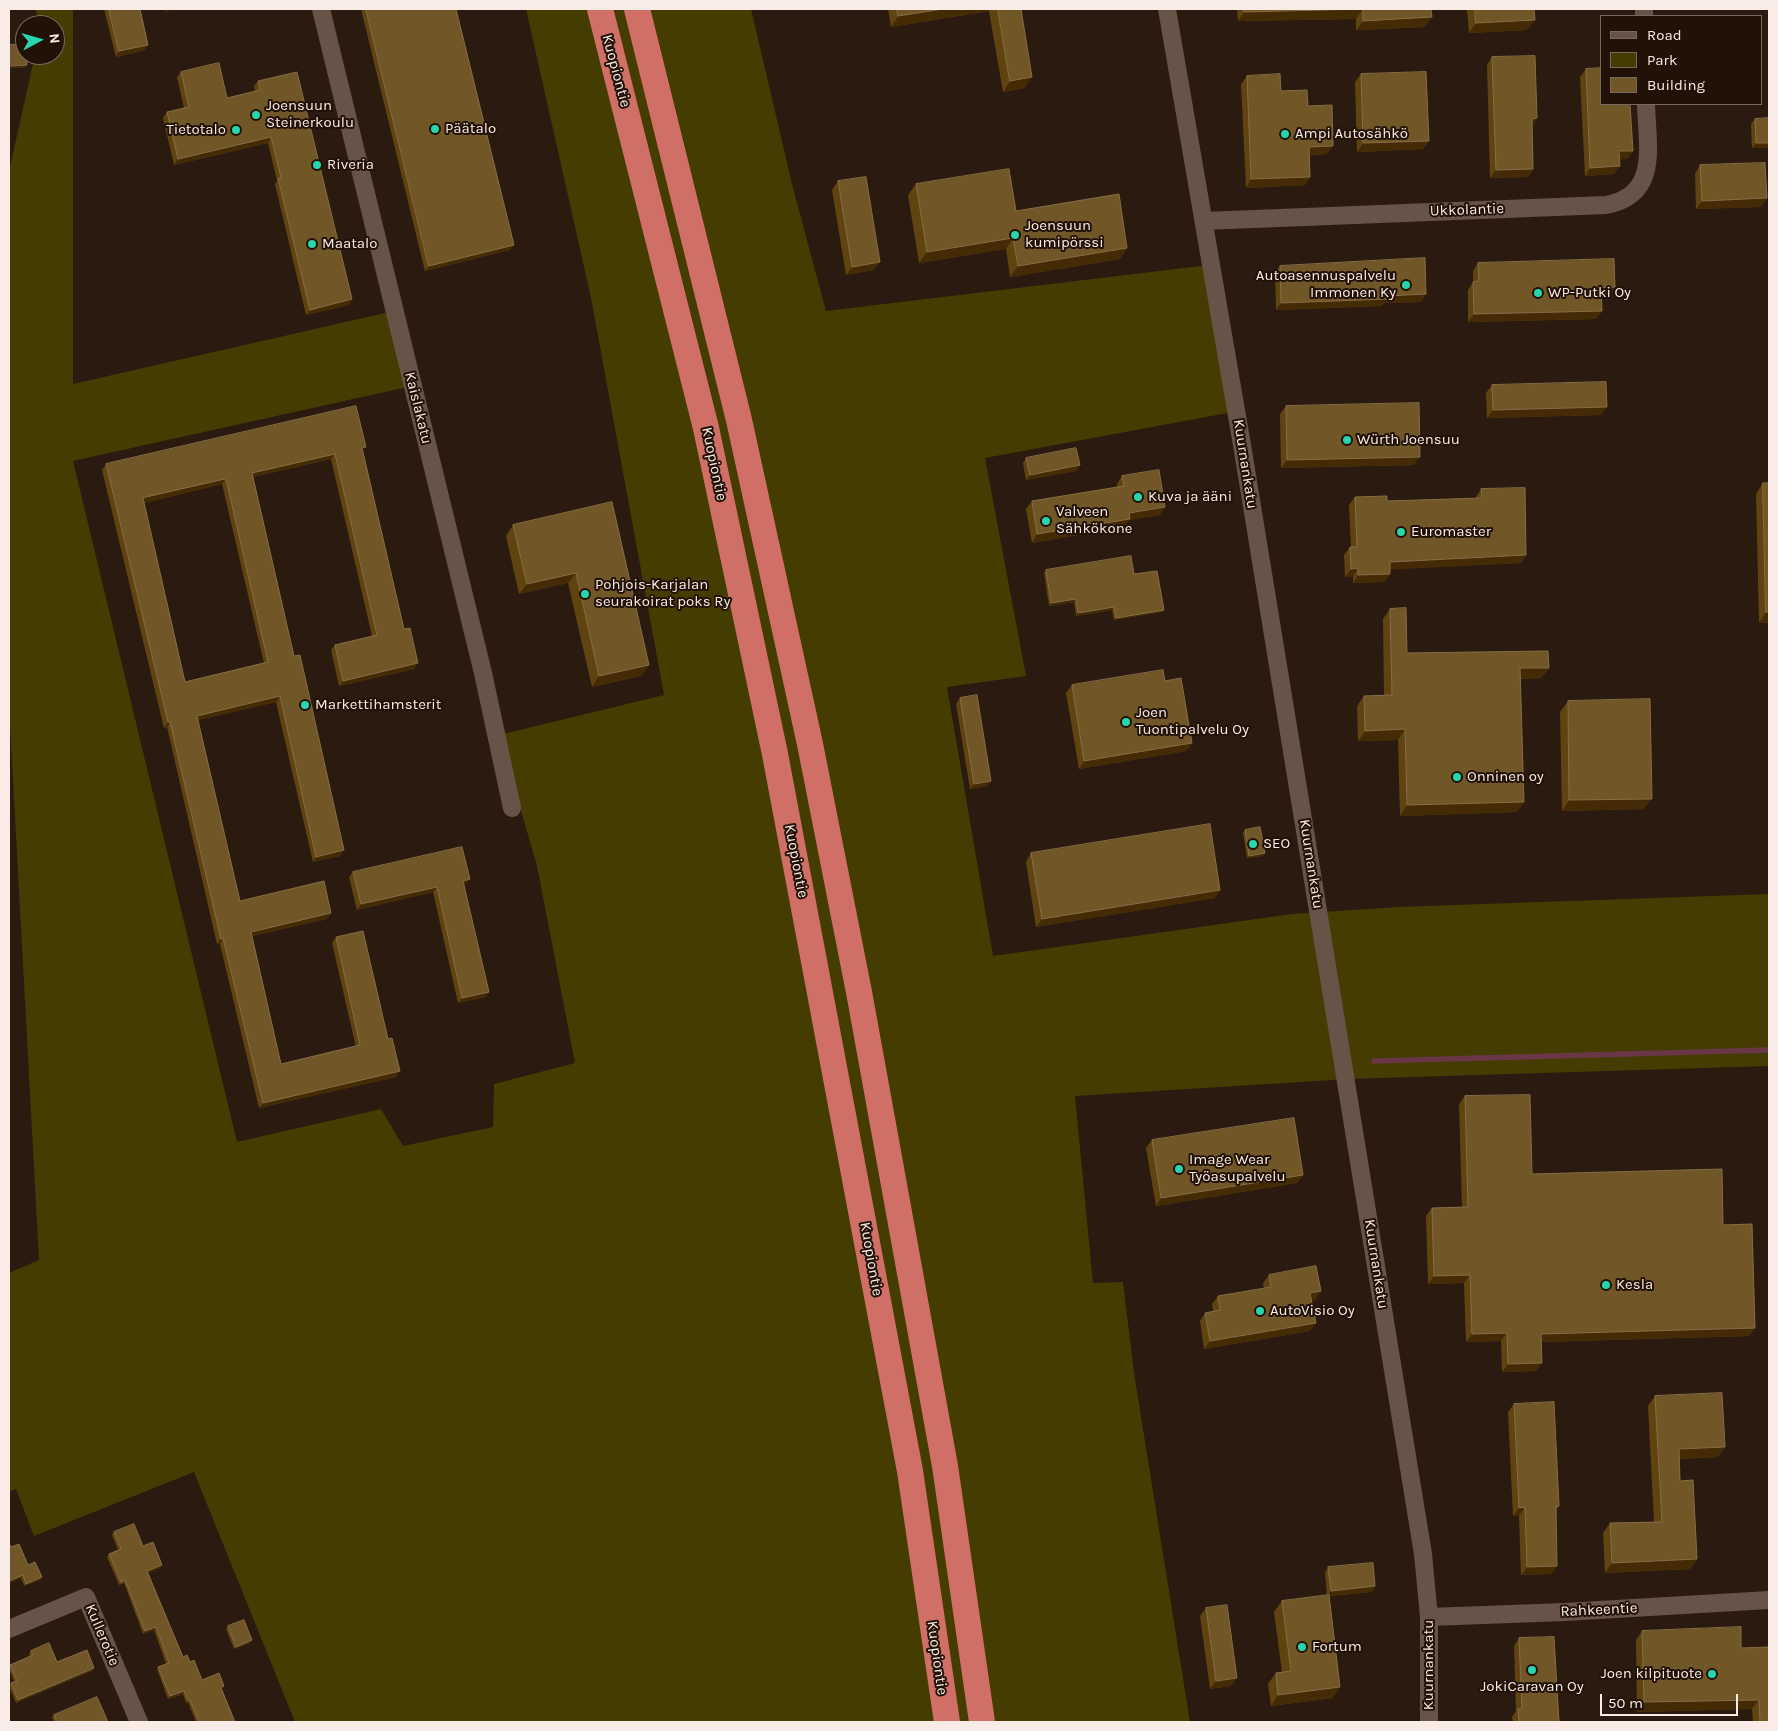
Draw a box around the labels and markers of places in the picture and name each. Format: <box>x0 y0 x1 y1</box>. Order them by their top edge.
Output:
place label: Joensuun Steinerkoulu <box>266 97 354 132</box>
marker: Joensuun Steinerkoulu <box>250 109 262 121</box>
place label: Päätalo <box>445 120 496 138</box>
place label: Tietotalo <box>166 121 226 139</box>
marker: Päätalo <box>429 123 441 135</box>
marker: Tietotalo <box>230 124 242 136</box>
place label: Ampi Autosähkö <box>1295 125 1408 143</box>
marker: Ampi Autosähkö <box>1279 128 1291 140</box>
place label: Riveria <box>327 156 374 174</box>
marker: Riveria <box>311 159 323 171</box>
place label: Joensuun kumipörssi <box>1025 217 1104 252</box>
marker: Joensuun kumipörssi <box>1009 229 1021 241</box>
place label: Maatalo <box>322 235 378 253</box>
marker: Maatalo <box>306 238 318 250</box>
place label: Autoasennuspalvelu Immonen Ky <box>1256 267 1396 302</box>
marker: Autoasennuspalvelu Immonen Ky <box>1400 279 1412 291</box>
place label: WP-Putki Oy <box>1548 284 1631 302</box>
marker: WP-Putki Oy <box>1532 287 1544 299</box>
place label: Würth Joensuu <box>1357 431 1460 449</box>
marker: Würth Joensuu <box>1341 434 1353 446</box>
place label: Kuva ja ääni <box>1148 488 1232 506</box>
marker: Kuva ja ääni <box>1132 491 1144 503</box>
place label: Valveen Sähkökone <box>1056 503 1132 538</box>
marker: Valveen Sähkökone <box>1040 515 1052 527</box>
place label: Euromaster <box>1411 523 1491 541</box>
marker: Euromaster <box>1395 526 1407 538</box>
place label: Pohjois-Karjalan seurakoirat poks Ry <box>595 576 730 611</box>
marker: Pohjois-Karjalan seurakoirat poks Ry <box>579 588 591 600</box>
place label: Markettihamsterit <box>315 696 441 714</box>
marker: Markettihamsterit <box>299 699 311 711</box>
place label: Joen Tuontipalvelu Oy <box>1136 704 1249 739</box>
marker: Joen Tuontipalvelu Oy <box>1120 716 1132 728</box>
place label: Onninen oy <box>1467 768 1544 786</box>
marker: Onninen oy <box>1451 771 1463 783</box>
place label: SEO <box>1263 835 1290 853</box>
marker: SEO <box>1247 838 1259 850</box>
place label: Image Wear Työasupalvelu <box>1189 1151 1286 1186</box>
marker: Image Wear Työasupalvelu <box>1173 1163 1185 1175</box>
place label: Kesla <box>1616 1276 1653 1294</box>
marker: Kesla <box>1600 1279 1612 1291</box>
place label: AutoVisio Oy <box>1270 1302 1355 1320</box>
marker: AutoVisio Oy <box>1254 1305 1266 1317</box>
place label: Fortum <box>1312 1638 1362 1656</box>
marker: Fortum <box>1296 1641 1308 1653</box>
marker: JokiCaravan Oy <box>1526 1664 1538 1676</box>
place label: Joen kilpituote <box>1601 1665 1702 1683</box>
marker: Joen kilpituote <box>1706 1668 1718 1680</box>
place label: JokiCaravan Oy <box>1480 1678 1584 1696</box>

